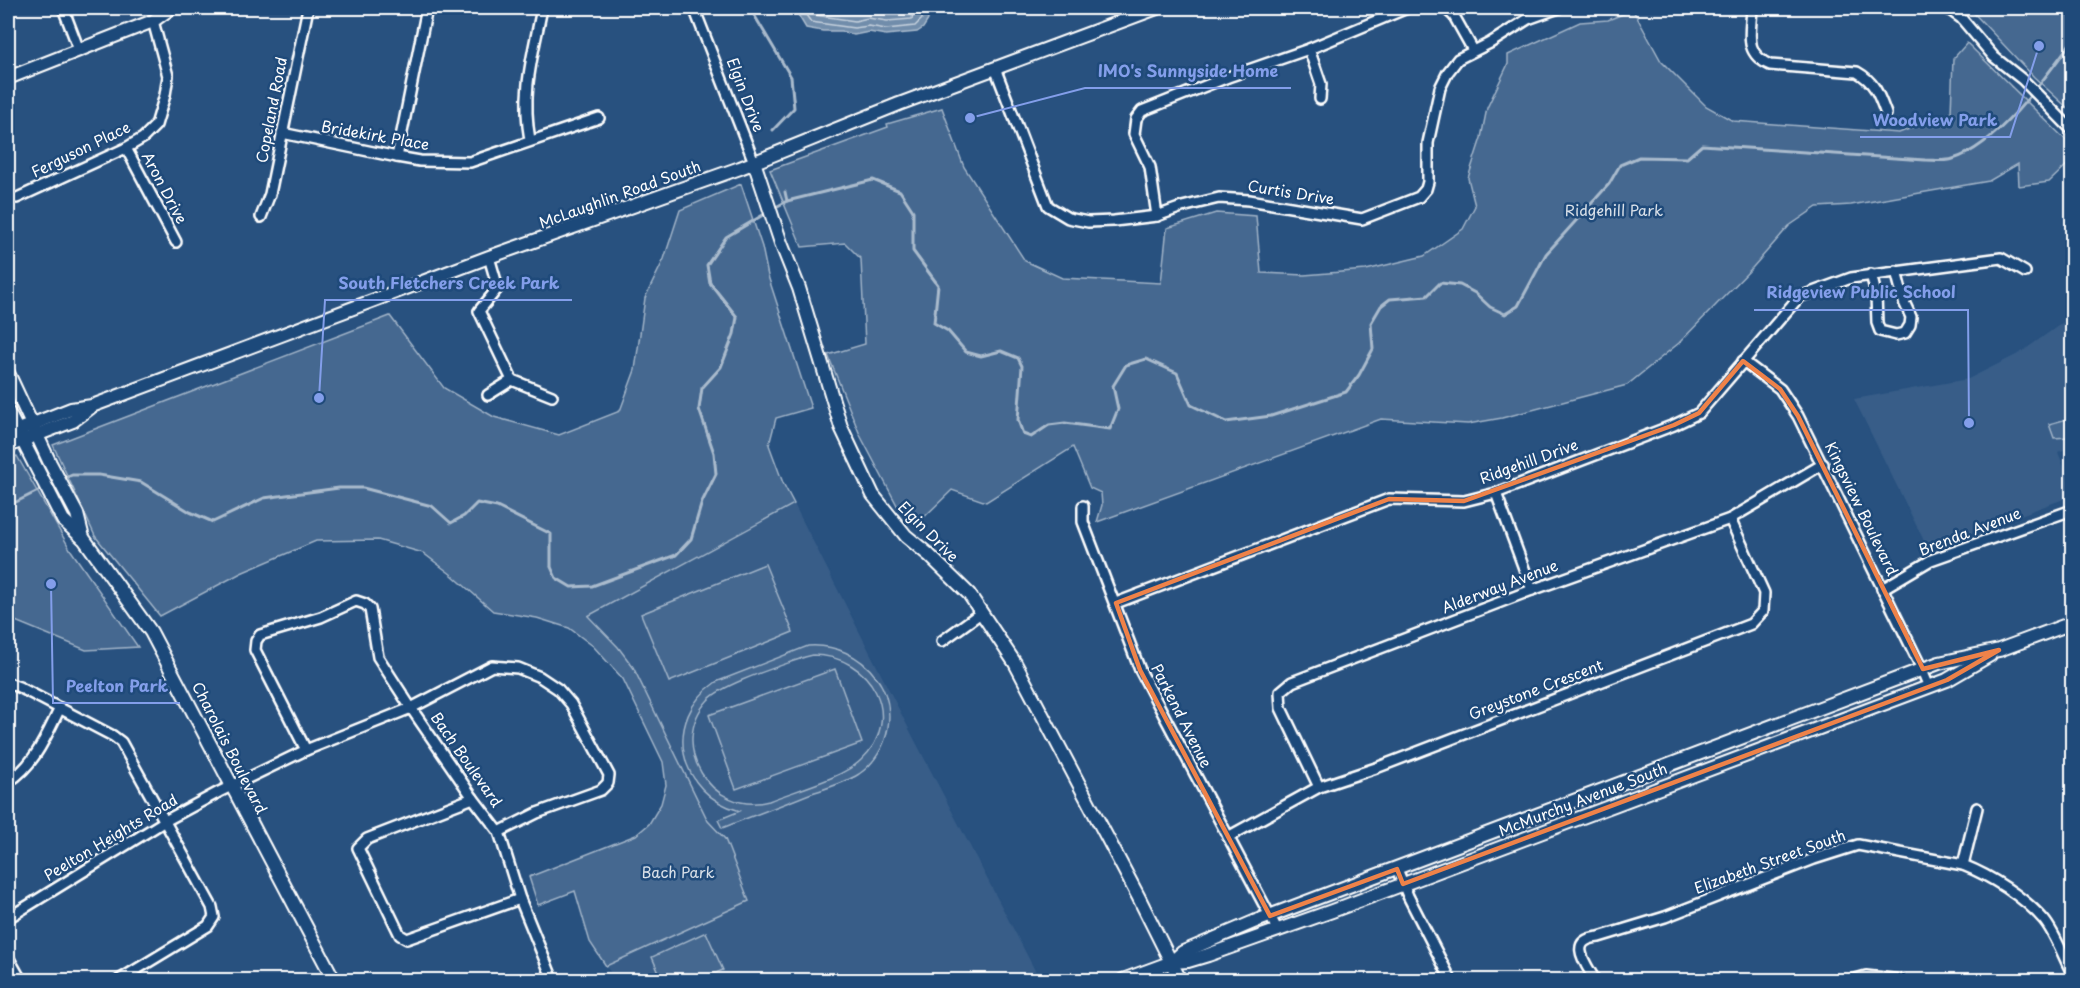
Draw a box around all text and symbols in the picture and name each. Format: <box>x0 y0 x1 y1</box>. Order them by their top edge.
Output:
street label: Elgin Drive <box>722 54 771 135</box>
callout: IMO's Sunnyside Home <box>1085 54 1291 88</box>
street label: Copeland Road <box>249 55 292 165</box>
text: IMO's Sunnyside Home <box>1098 58 1279 82</box>
callout: Woodview Park <box>1860 103 2010 137</box>
text: Woodview Park <box>1873 107 1998 131</box>
street label: Bridekirk Place <box>319 114 431 155</box>
street label: Ferguson Place <box>27 115 134 183</box>
street label: Aron Drive <box>137 147 194 227</box>
street label: McLaughlin Road South <box>535 154 704 234</box>
street label: Curtis Drive <box>1246 173 1336 210</box>
park label: Ridgehill Park <box>1565 198 1663 221</box>
callout: South Fletchers Creek Park <box>325 266 572 300</box>
text: South Fletchers Creek Park <box>338 270 560 294</box>
callout: Ridgeview Public School <box>1754 276 1968 310</box>
text: Ridgeview Public School <box>1766 279 1956 303</box>
street label: Ridgehill Drive <box>1476 432 1581 489</box>
street label: Kingsview Boulevard <box>1820 438 1905 579</box>
street label: Elgin Drive <box>893 495 965 567</box>
street label: Brenda Avenue <box>1915 500 2024 561</box>
street label: Alderway Avenue <box>1438 553 1561 618</box>
street label: Greystone Crescent <box>1465 652 1606 725</box>
street label: Parkend Avenue <box>1146 659 1218 771</box>
callout: Peelton Park <box>53 669 180 703</box>
text: Peelton Park <box>66 673 169 697</box>
street label: Charolais Boulevard <box>187 677 274 817</box>
street label: Bach Boulevard <box>426 707 509 811</box>
street label: McMurchy Avenue South <box>1495 756 1670 841</box>
street label: Peelton Heights Road <box>39 788 181 886</box>
street label: Elizabeth Street South <box>1691 823 1848 899</box>
park label: Bach Park <box>641 860 715 883</box>

